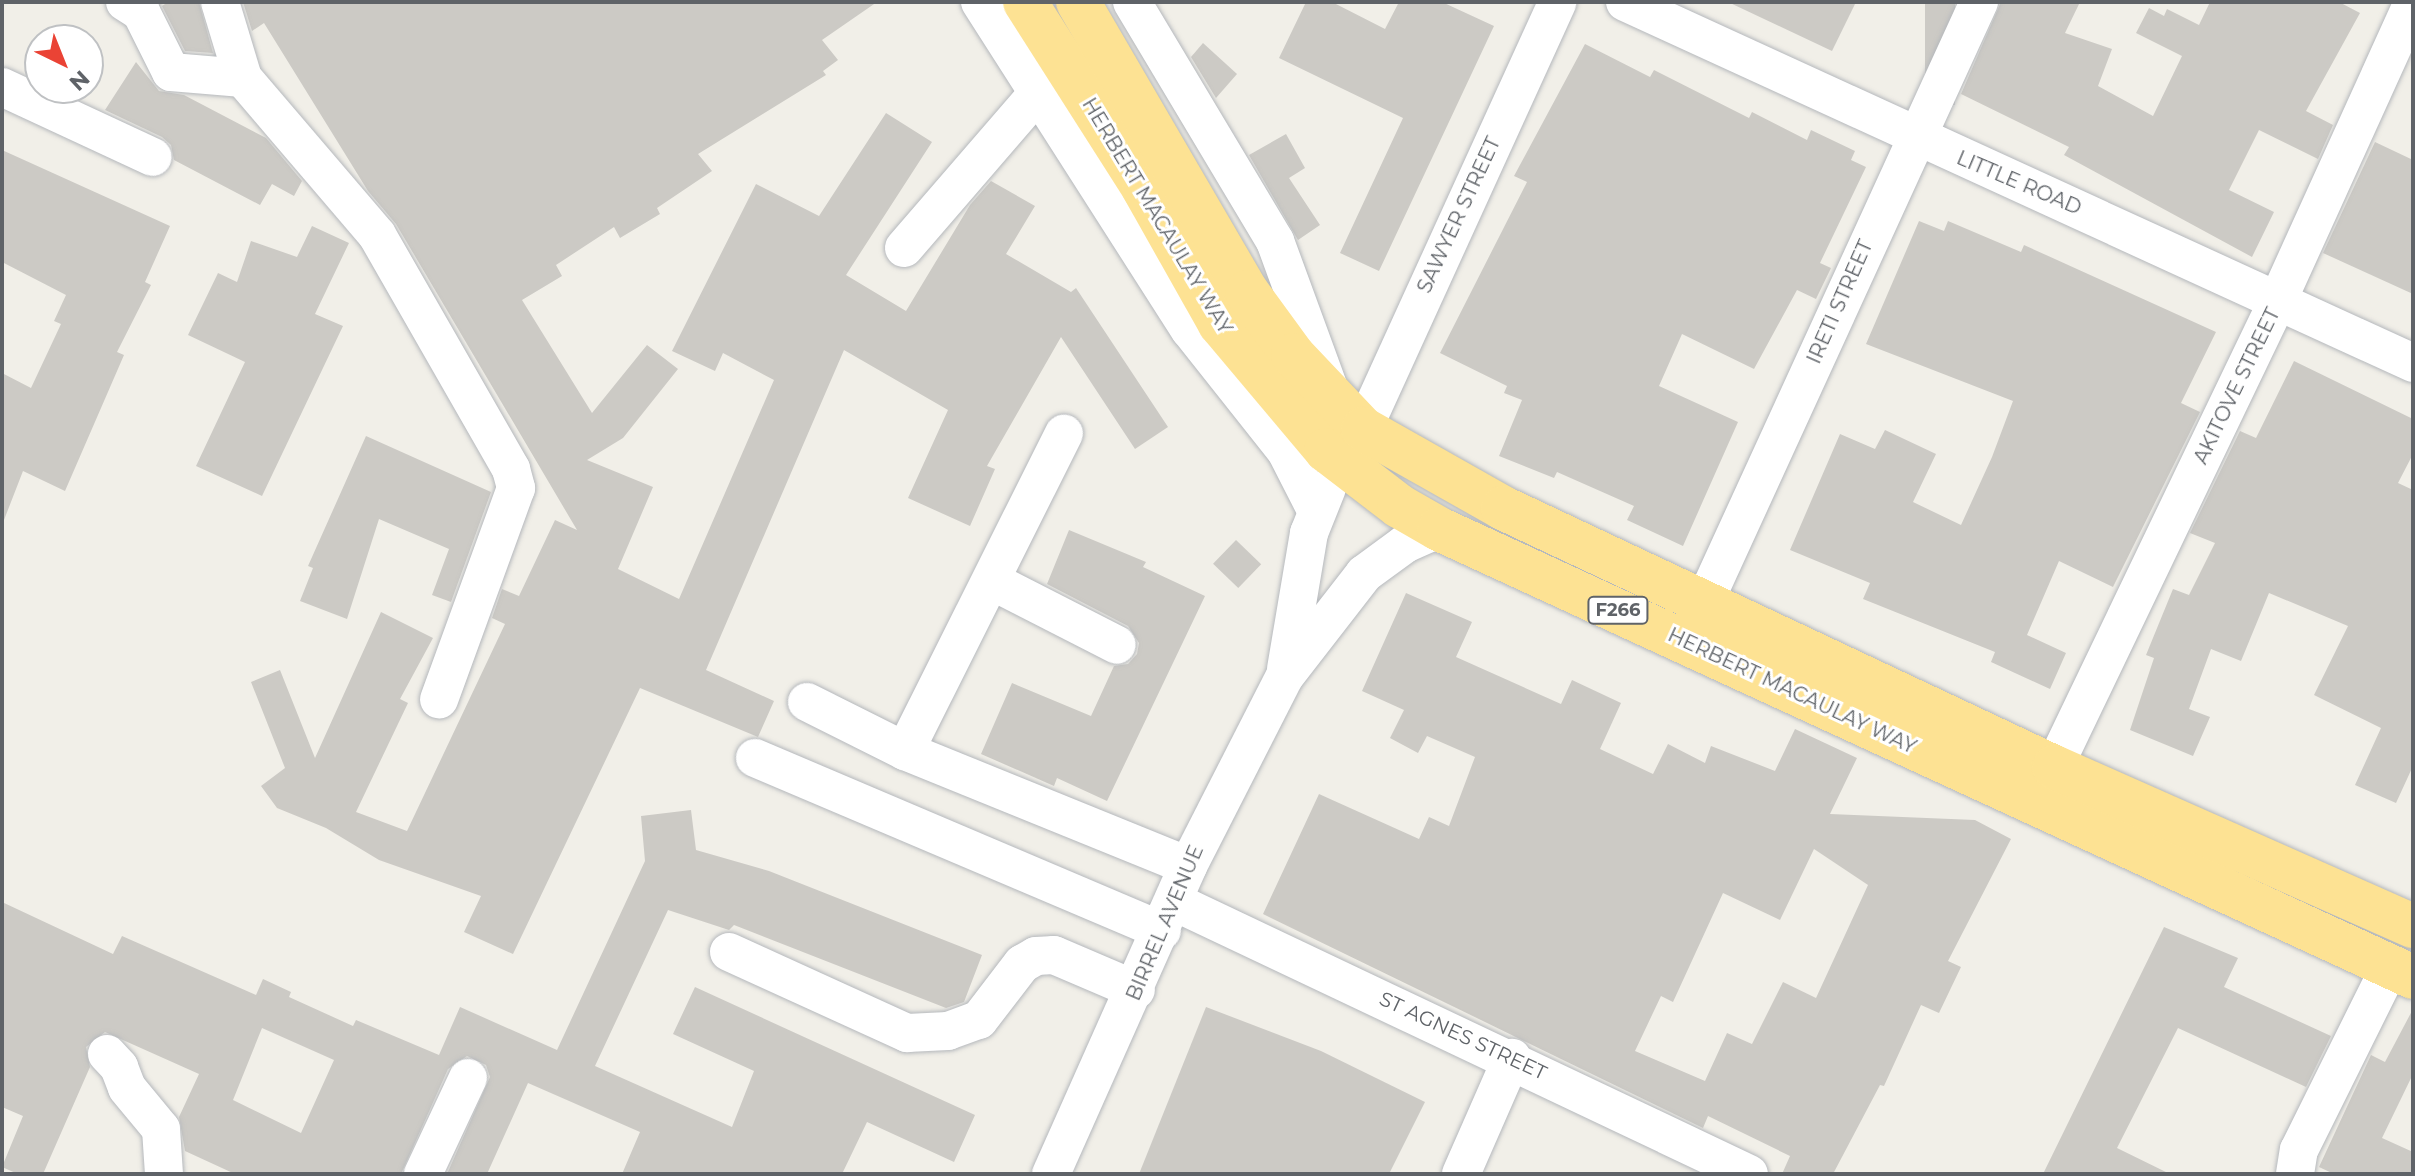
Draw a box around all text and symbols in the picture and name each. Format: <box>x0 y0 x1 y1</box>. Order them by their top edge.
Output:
north arrow <box>24 24 104 104</box>
text: N <box>64 65 95 96</box>
street label: HERBERT MACAULAY WAY <box>1077 94 1237 338</box>
street label: SAWYER STREET <box>1412 133 1506 297</box>
street label: LITTLE ROAD <box>1953 146 2085 220</box>
street label: IRETI STREET <box>1802 236 1878 368</box>
street label: AKITOVE STREET <box>2189 304 2285 468</box>
road number: F266 <box>1586 596 1650 624</box>
street label: HERBERT MACAULAY WAY <box>1664 623 1920 759</box>
street label: BIRREL AVENUE <box>1121 842 1209 1004</box>
street label: ST AGNES STREET <box>1376 987 1550 1085</box>

